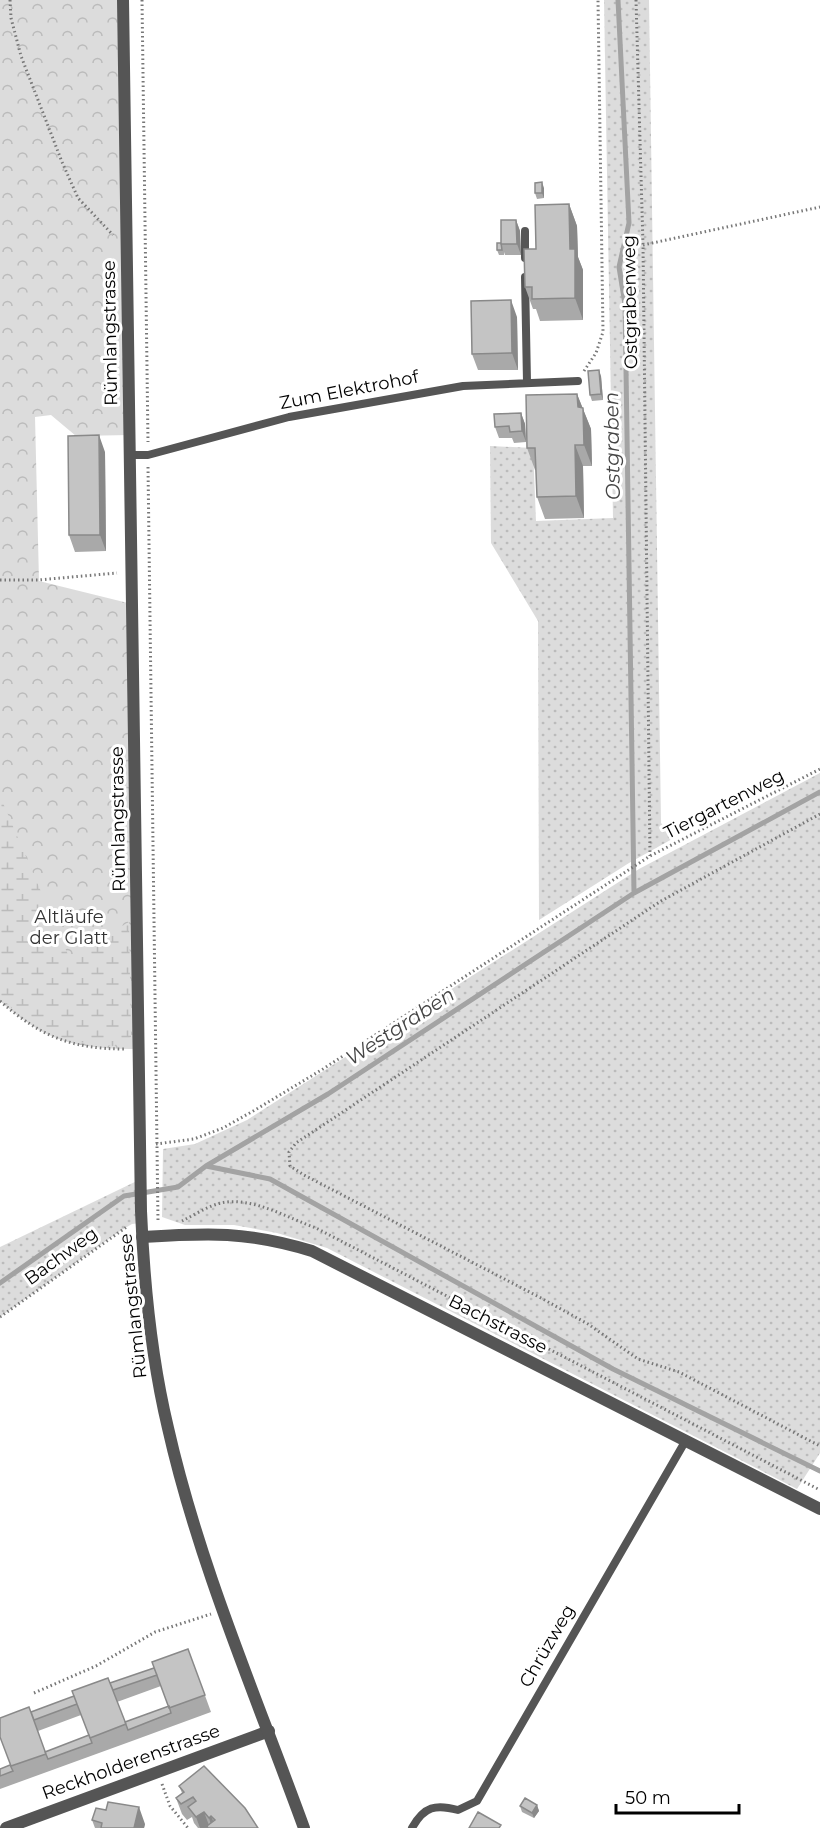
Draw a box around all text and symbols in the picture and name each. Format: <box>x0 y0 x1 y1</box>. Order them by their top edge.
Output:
street label: Ostgrabenweg <box>618 235 642 369</box>
street label: Rümlangstrasse <box>98 260 122 406</box>
street label: Zum Elektrohof <box>278 366 421 414</box>
water label: Ostgraben <box>599 392 625 500</box>
street label: Rümlangstrasse <box>106 746 130 892</box>
street label: Tiergartenweg <box>660 764 788 844</box>
park label: Altläufe der Glatt <box>30 906 108 949</box>
water label: Westgraben <box>341 982 459 1070</box>
street label: Bachweg <box>20 1222 102 1290</box>
street label: Rümlangstrasse <box>114 1232 152 1380</box>
street label: Bachstrasse <box>445 1290 551 1358</box>
street label: Chrüzweg <box>514 1601 580 1691</box>
street label: Reckholderenstrasse <box>39 1720 223 1804</box>
scale bar <box>616 1777 739 1815</box>
text: 50 m <box>625 1787 671 1809</box>

